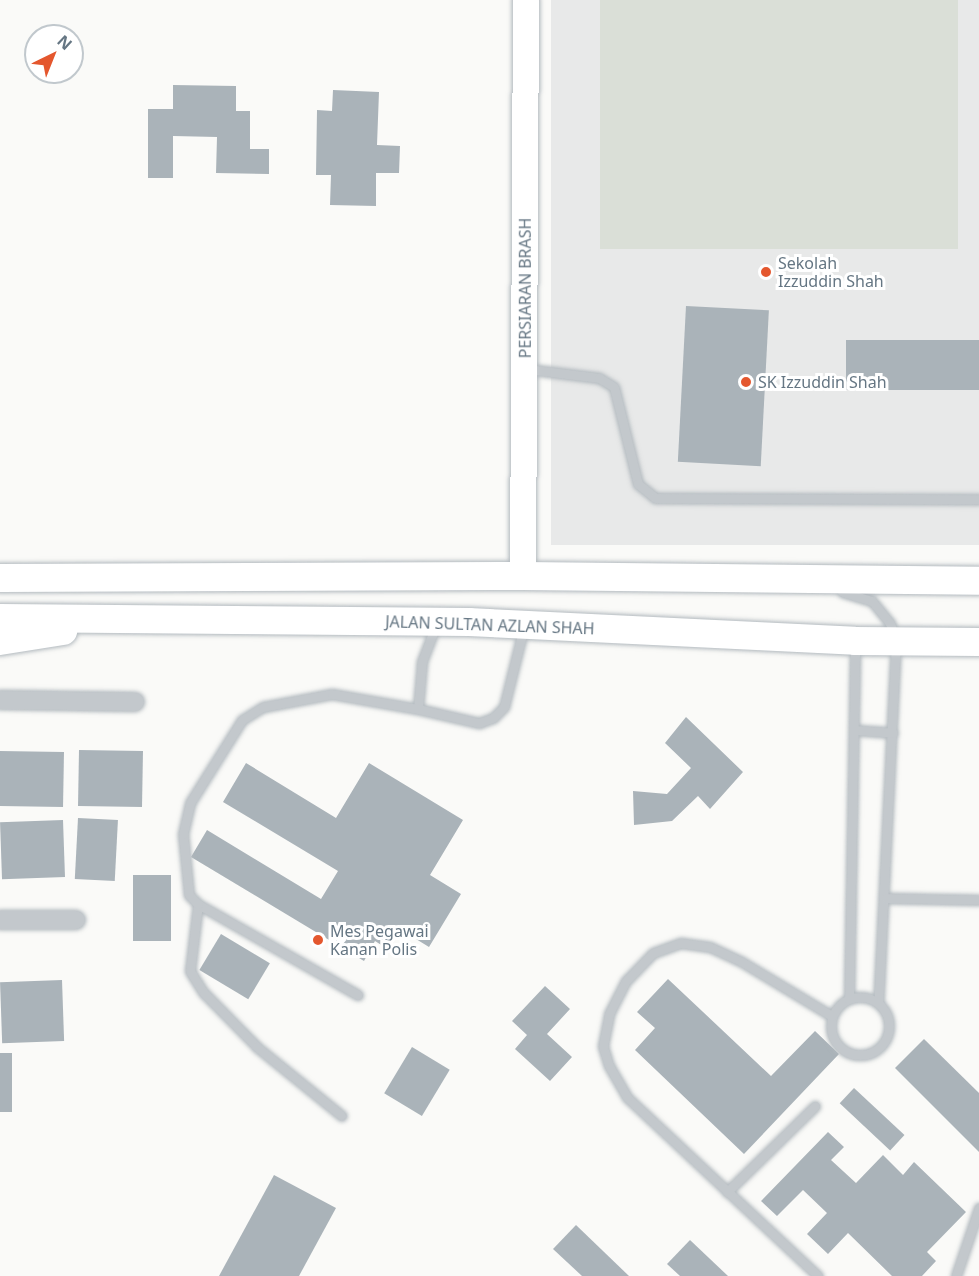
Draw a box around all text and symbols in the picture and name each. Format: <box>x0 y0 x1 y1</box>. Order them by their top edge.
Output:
north arrow <box>24 24 84 84</box>
text: N <box>53 30 77 55</box>
street label: PERSIARAN BRASH <box>515 218 535 358</box>
place label: Sekolah Izzuddin Shah <box>778 253 884 291</box>
marker: Sekolah Izzuddin Shah <box>759 265 773 279</box>
place label: SK Izzuddin Shah <box>758 372 887 392</box>
marker: SK Izzuddin Shah <box>739 375 753 389</box>
street label: JALAN SULTAN AZLAN SHAH <box>385 612 595 638</box>
place label: Mes Pegawai Kanan Polis <box>330 921 429 959</box>
marker: Mes Pegawai Kanan Polis <box>311 933 325 947</box>

